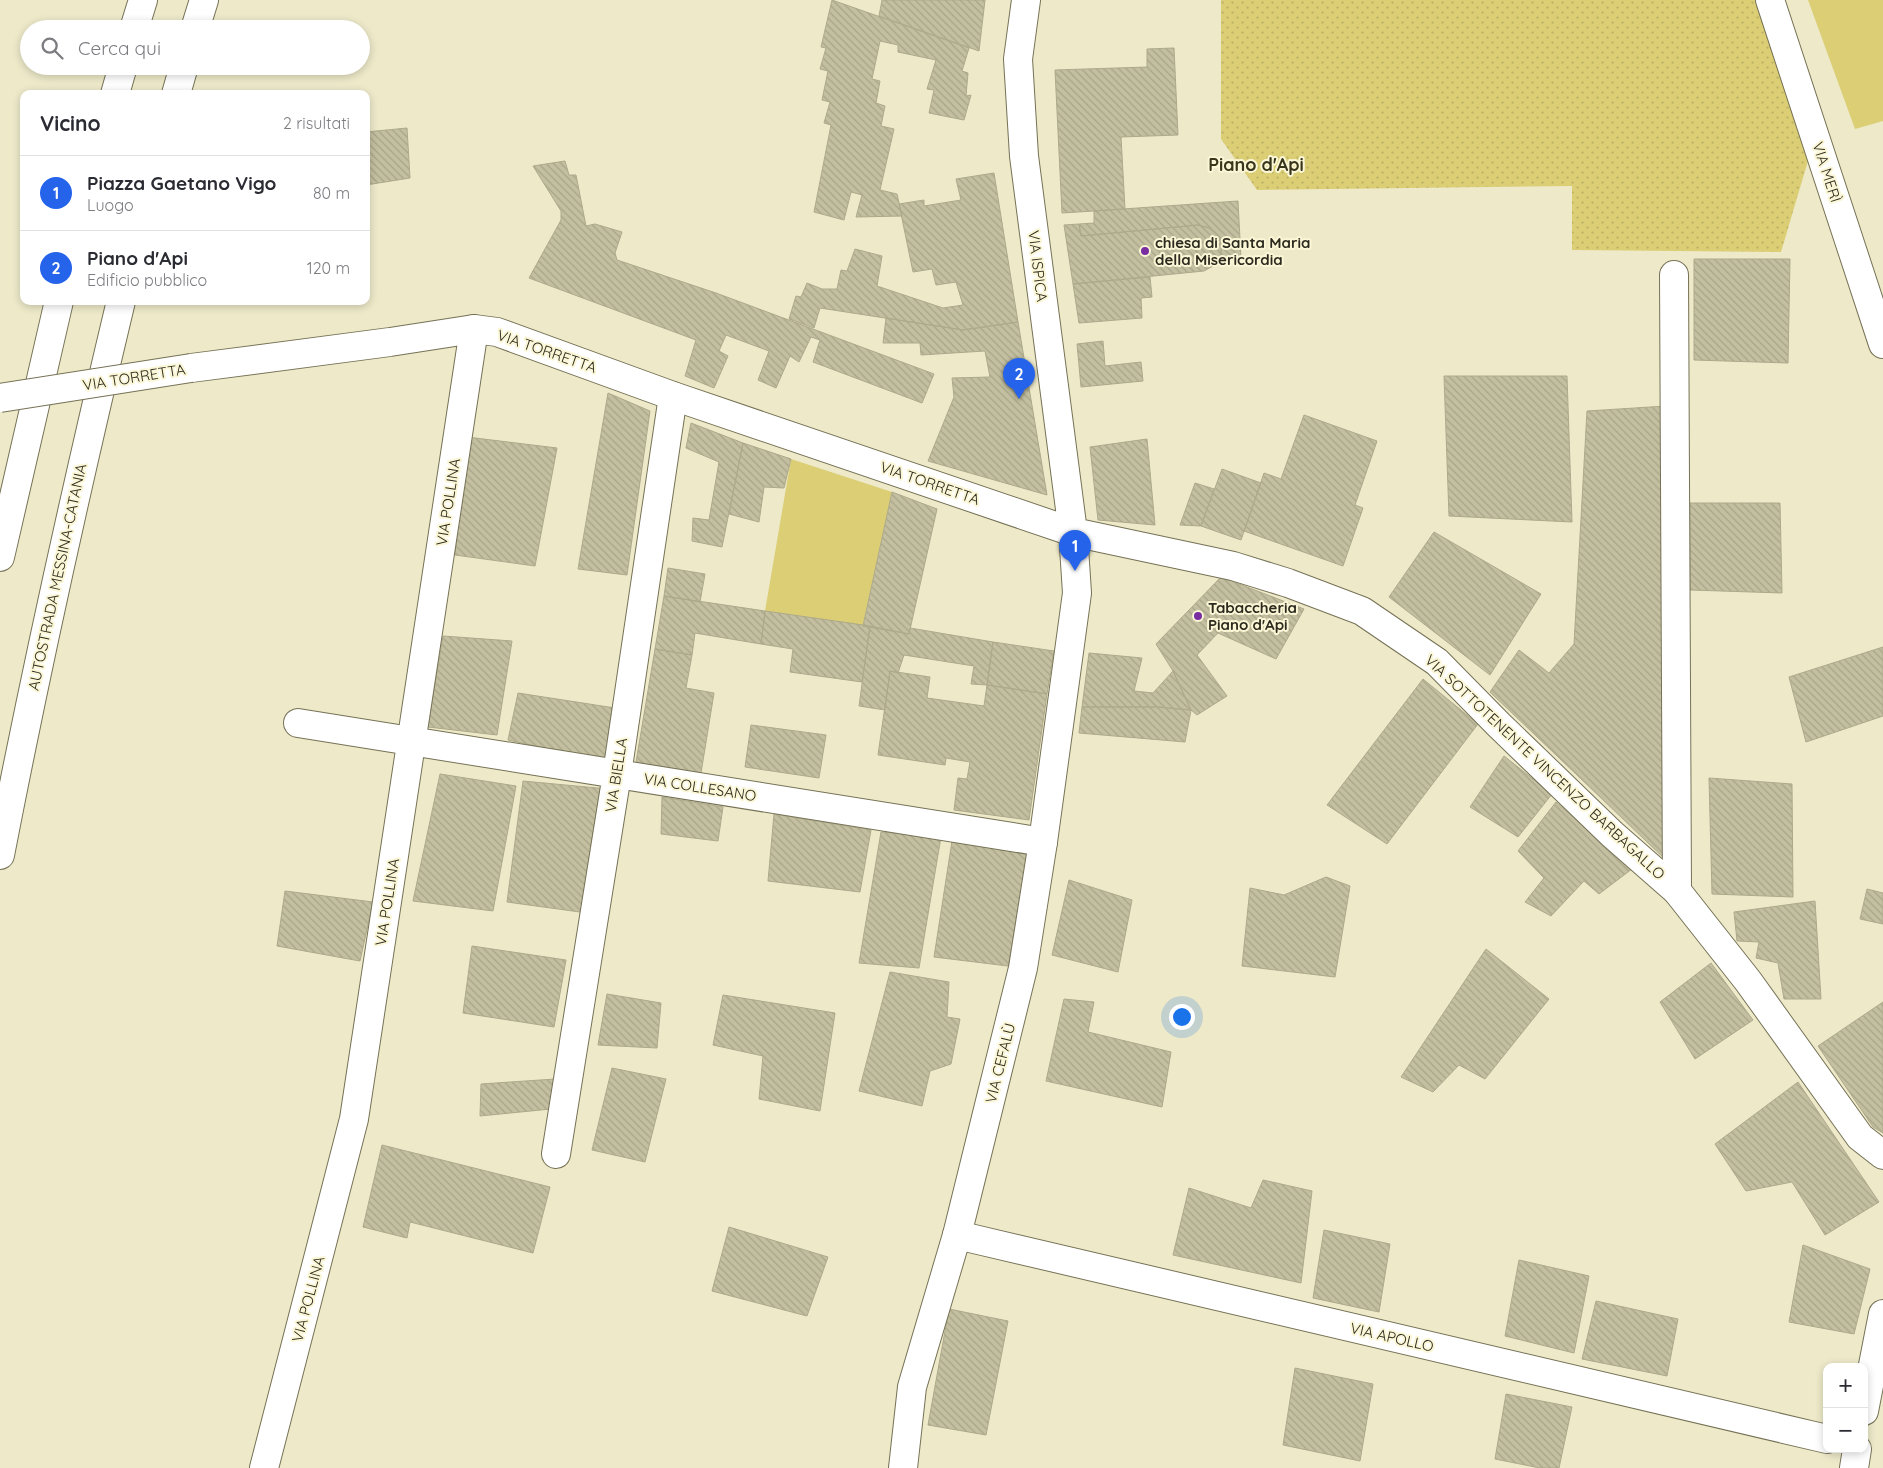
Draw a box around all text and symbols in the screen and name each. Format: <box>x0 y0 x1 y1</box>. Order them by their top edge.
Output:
search box <box>20 20 370 75</box>
icon: search <box>38 34 66 62</box>
text: Cerca qui <box>78 36 161 60</box>
text: Vicino <box>40 110 101 136</box>
text: 2 risultati <box>283 113 350 133</box>
street label: VIA MERÌ <box>1808 139 1846 205</box>
district label: Piano d'Api <box>1208 153 1304 176</box>
text: Piazza Gaetano Vigo <box>87 171 276 195</box>
text: 1 <box>53 183 59 203</box>
text: 80 m <box>313 183 350 203</box>
text: Luogo <box>87 195 134 215</box>
street label: VIA ISPICA <box>1024 229 1052 303</box>
place label: chiesa di Santa Maria della Misericordia <box>1155 233 1310 269</box>
marker: chiesa di Santa Maria della Misericordia <box>1139 245 1151 257</box>
text: Piano d'Api <box>87 246 188 270</box>
text: 2 <box>51 258 61 278</box>
text: 120 m <box>307 258 350 278</box>
text: Edificio pubblico <box>87 270 207 290</box>
street label: VIA TORRETTA <box>495 325 600 377</box>
pin: 2 <box>1003 358 1035 399</box>
street label: VIA TORRETTA <box>81 359 187 395</box>
street label: VIA POLLINA <box>432 457 464 547</box>
street label: VIA TORRETTA <box>878 457 983 509</box>
street label: AUTOSTRADA MESSINA-CATANIA <box>24 462 90 692</box>
pin: 1 <box>1059 530 1091 571</box>
place label: Tabaccheria Piano d'Api <box>1208 598 1297 634</box>
marker: Tabaccheria Piano d'Api <box>1192 610 1204 622</box>
street label: VIA SOTTOTENENTE VINCENZO BARBAGALLO <box>1421 650 1669 884</box>
street label: VIA BIELLA <box>601 736 631 814</box>
street label: VIA COLLESANO <box>642 769 758 805</box>
street label: VIA POLLINA <box>371 857 403 947</box>
your location <box>1169 1004 1195 1030</box>
street label: VIA CEFALÙ <box>981 1021 1019 1105</box>
street label: VIA POLLINA <box>287 1254 329 1344</box>
street label: VIA APOLLO <box>1348 1318 1436 1356</box>
map controls <box>1823 1363 1868 1453</box>
button: + <box>1823 1363 1868 1408</box>
button: − <box>1823 1408 1868 1453</box>

